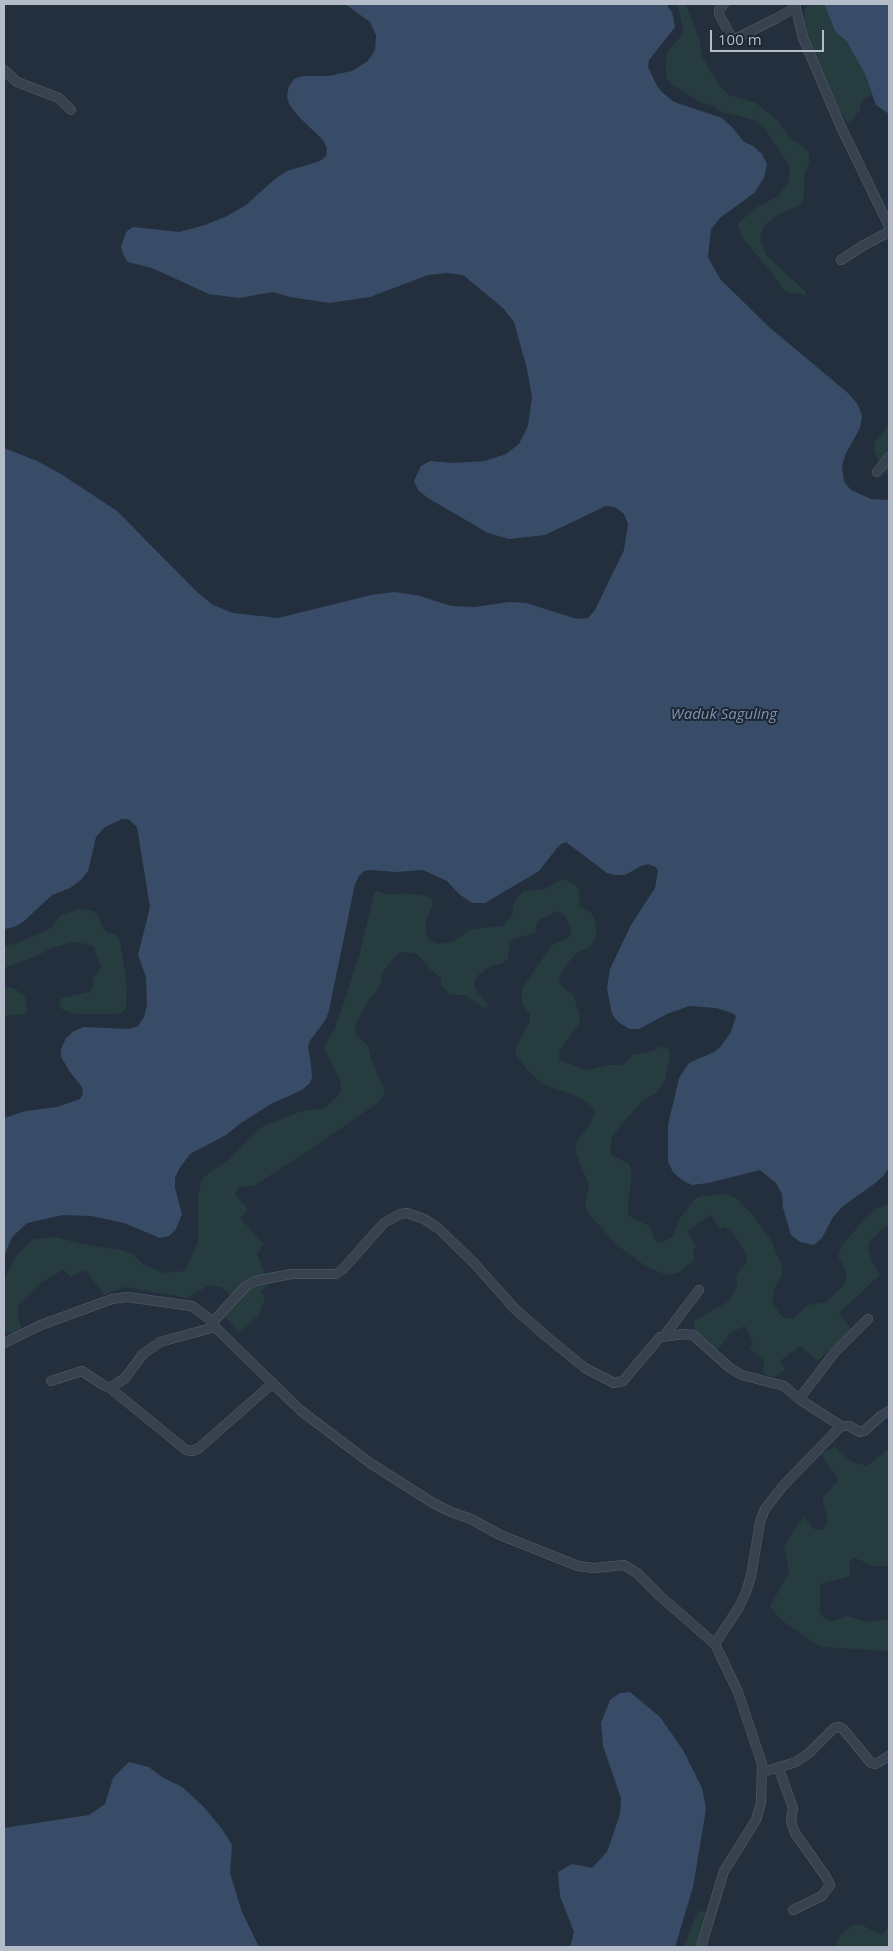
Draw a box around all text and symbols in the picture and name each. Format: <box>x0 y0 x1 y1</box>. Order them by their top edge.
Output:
scale bar <box>713 20 827 52</box>
text: 100 m <box>718 29 762 49</box>
water label: Waduk Saguling <box>671 706 777 724</box>

